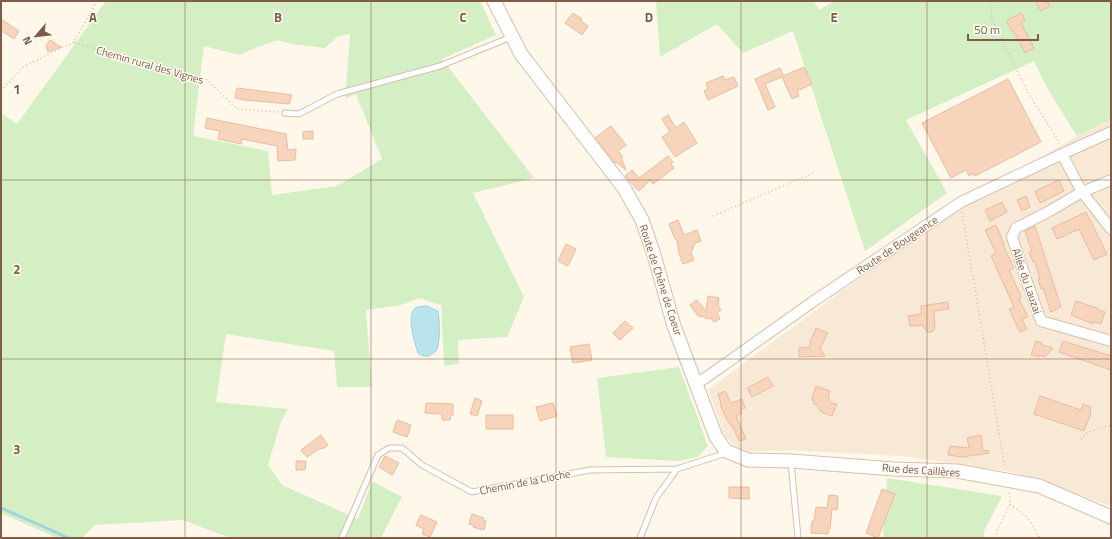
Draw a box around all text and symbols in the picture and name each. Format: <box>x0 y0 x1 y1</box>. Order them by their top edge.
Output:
text: A <box>89 7 97 27</box>
text: B <box>274 7 282 27</box>
text: C <box>459 7 467 27</box>
text: D <box>645 7 653 27</box>
text: E <box>830 7 838 27</box>
north arrow <box>16 16 56 56</box>
scale bar <box>968 16 1038 42</box>
text: 50 m <box>974 20 1000 39</box>
text: N <box>18 34 36 48</box>
street label: Chemin rural des Vignes <box>94 42 206 88</box>
text: 1 <box>13 79 21 99</box>
street label: Route de Bougeance <box>853 211 941 278</box>
street label: Route de Chêne de Coeur <box>635 222 687 338</box>
street label: Allée du Lauzai <box>1008 246 1046 316</box>
text: 2 <box>13 259 21 279</box>
text: 3 <box>13 439 21 459</box>
street label: Rue des Caillères <box>881 459 961 481</box>
street label: Chemin de la Cloche <box>478 465 572 499</box>

